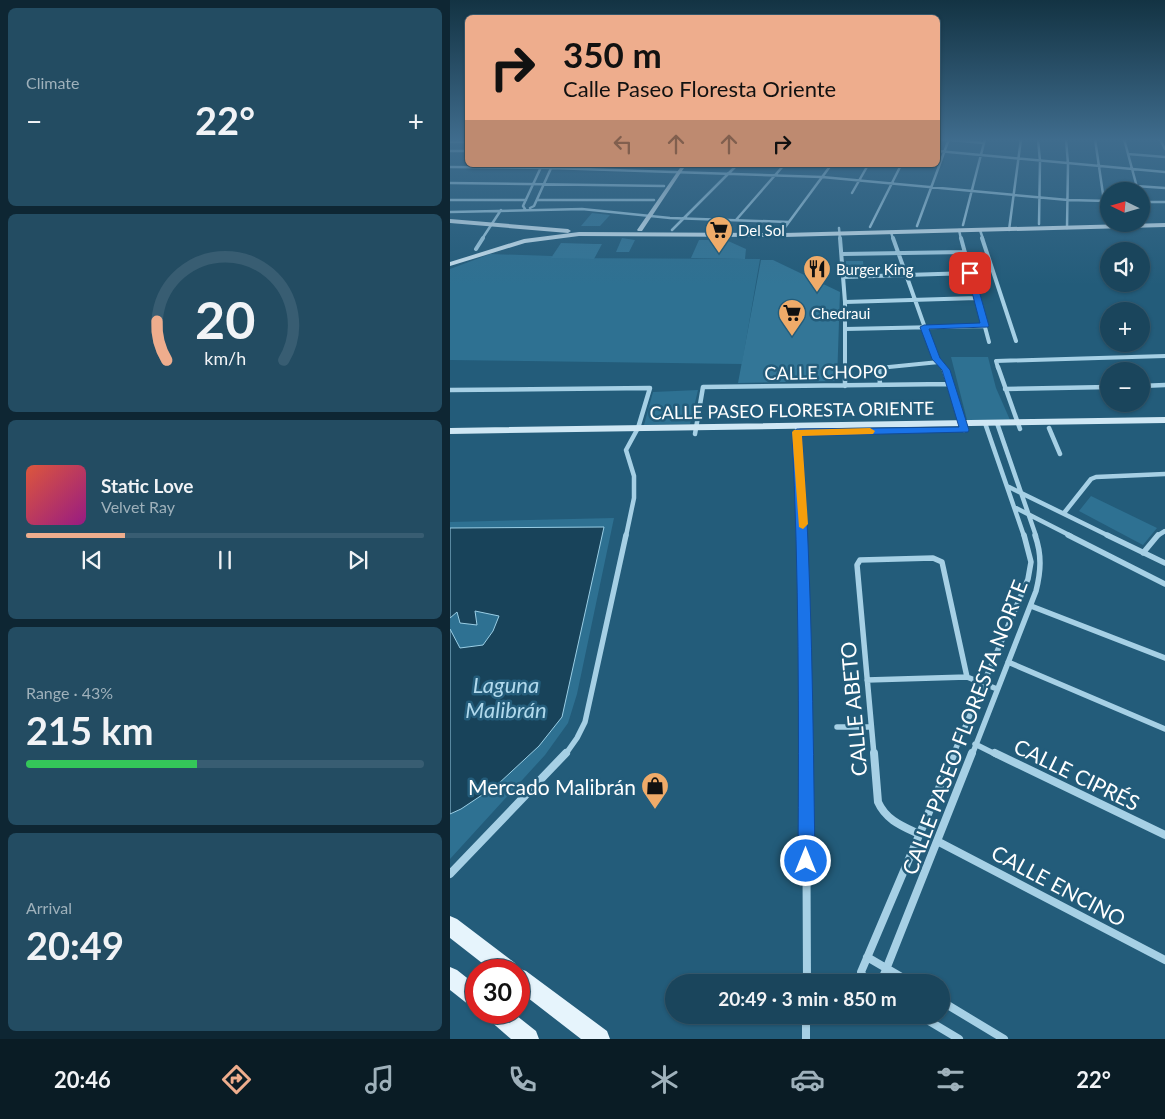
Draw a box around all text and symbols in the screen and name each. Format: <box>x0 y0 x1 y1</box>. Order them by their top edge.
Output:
text: 350 m <box>563 33 662 75</box>
icon: right <box>480 35 545 100</box>
text: Climate <box>26 73 79 92</box>
text: Calle Paseo Floresta Oriente <box>563 75 836 102</box>
text: 22° <box>195 97 255 143</box>
text: − <box>26 104 42 138</box>
text: + <box>408 104 424 138</box>
icon: left <box>609 130 637 158</box>
icon: ahead <box>662 130 690 158</box>
icon: ahead <box>715 130 743 158</box>
icon: right <box>768 130 796 158</box>
north arrow <box>1100 182 1150 232</box>
map controls <box>1100 182 1150 412</box>
supermarket icon: Del Sol <box>704 215 734 254</box>
place label: Del Sol <box>738 221 785 239</box>
button: sound <box>1100 242 1150 292</box>
pin <box>949 252 991 294</box>
restaurant icon: Burger King <box>802 254 832 293</box>
icon: arrive <box>956 259 984 287</box>
place label: Burger King <box>836 260 914 278</box>
text: 20 <box>195 288 255 350</box>
supermarket icon: Chedraui <box>777 298 807 337</box>
button: + <box>1100 302 1150 352</box>
place label: Chedraui <box>811 304 870 322</box>
text: km/h <box>204 347 246 369</box>
street label: CALLE CHOPO <box>764 360 888 384</box>
button: − <box>1100 362 1150 412</box>
street label: CALLE PASEO FLORESTA ORIENTE <box>649 397 935 423</box>
text: Static Love <box>101 474 193 497</box>
text: Velvet Ray <box>101 497 175 516</box>
icon: previous <box>78 546 106 574</box>
icon: pause <box>211 546 239 574</box>
icon: next <box>344 546 372 574</box>
street label: CALLE PASEO FLORESTA NORTE <box>896 576 1032 878</box>
street label: CALLE ABETO <box>835 641 871 777</box>
water label: Laguna Malibrán <box>465 671 547 723</box>
text: Range · 43% <box>26 683 113 702</box>
text: 215 km <box>26 707 154 753</box>
street label: CALLE CIPRÉS <box>1010 733 1144 815</box>
shop icon: Mercado Malibrán <box>640 771 670 810</box>
place label: Mercado Malibrán <box>468 774 636 799</box>
position arrow <box>779 834 831 886</box>
street label: CALLE ENCINO <box>988 839 1130 931</box>
text: Arrival <box>26 898 72 917</box>
text: 20:49 <box>26 922 124 968</box>
speed limit sign: 30 <box>465 959 530 1024</box>
text: 20:49 · 3 min · 850 m <box>718 987 897 1010</box>
icon: directions <box>219 1062 254 1097</box>
icon: music <box>362 1062 397 1097</box>
icon: phone <box>505 1062 540 1097</box>
icon: climate <box>647 1062 682 1097</box>
icon: car <box>790 1062 825 1097</box>
icon: filters <box>933 1062 968 1097</box>
text: 20:46 <box>54 1066 111 1093</box>
text: 22° <box>1076 1066 1111 1093</box>

